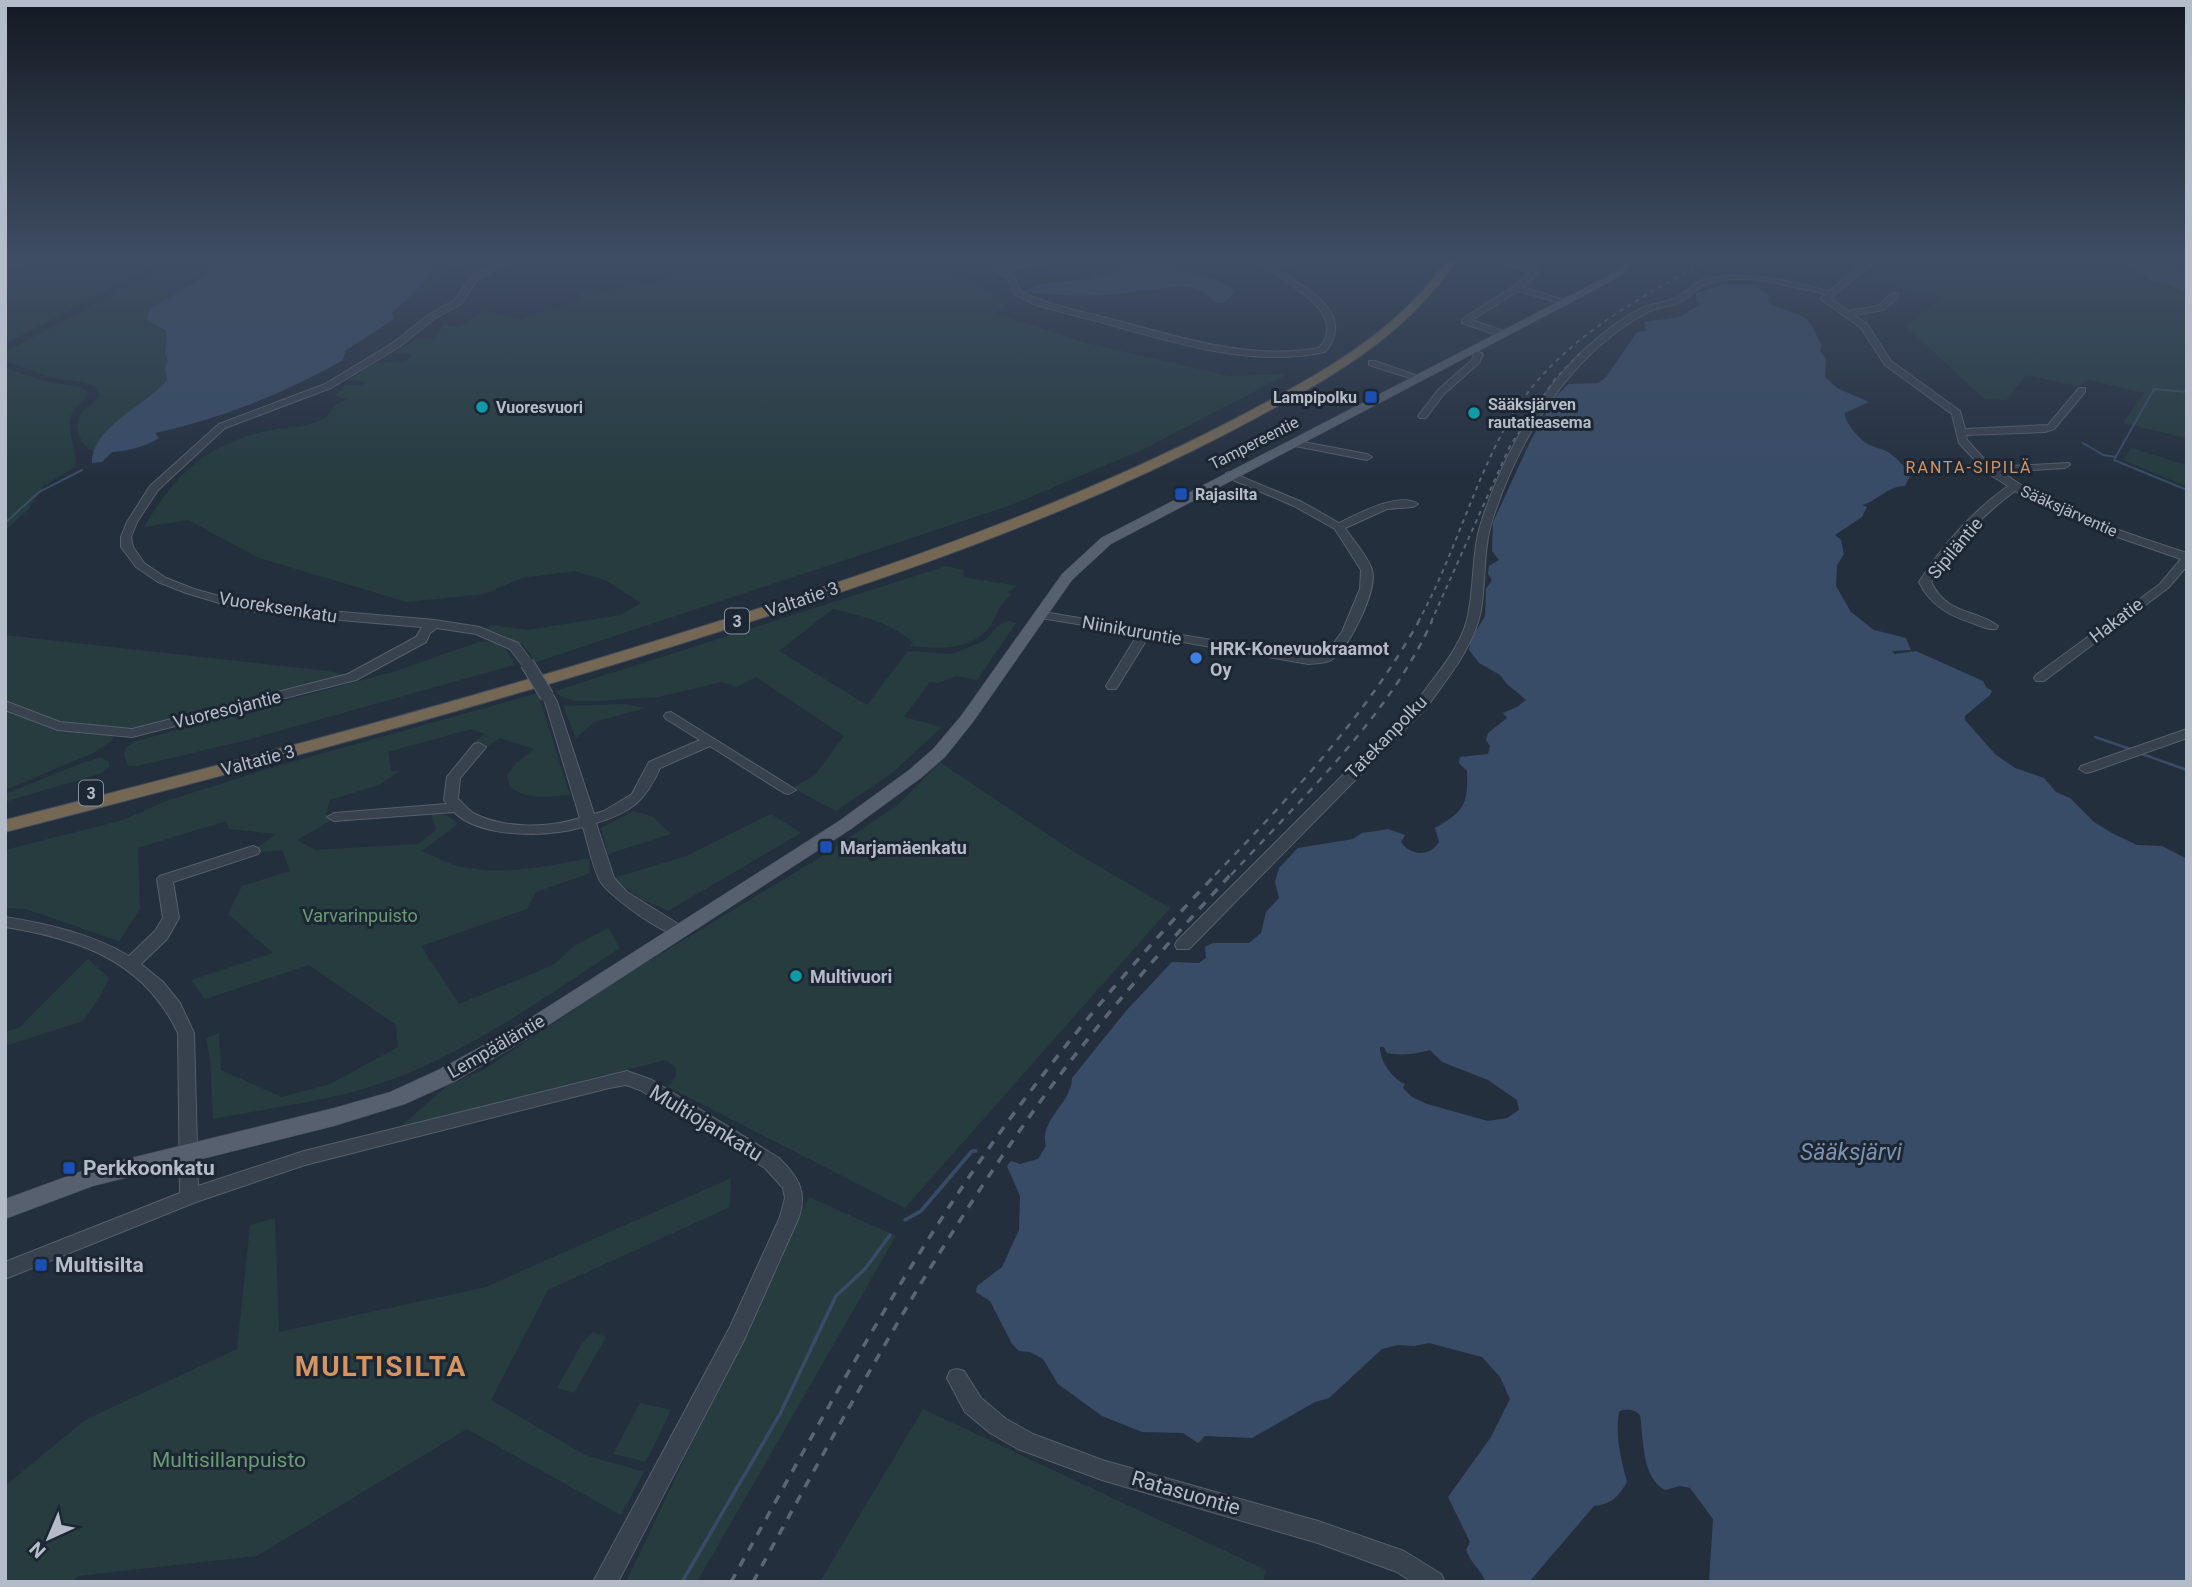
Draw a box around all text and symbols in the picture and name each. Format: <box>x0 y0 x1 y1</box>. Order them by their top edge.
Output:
place label: Lampipolku <box>1273 388 1357 407</box>
marker: Lampipolku <box>1363 389 1379 405</box>
place label: Sääksjärven rautatieasema <box>1488 395 1592 432</box>
place label: Vuoresvuori <box>496 398 583 417</box>
marker: Vuoresvuori <box>474 399 490 415</box>
marker: Sääksjärven rautatieasema <box>1466 405 1482 421</box>
street label: Tampereentie <box>1206 412 1302 474</box>
district label: RANTA-SIPILÄ <box>1906 458 2032 477</box>
street label: Sääksjärventie <box>2018 481 2120 541</box>
place label: Rajasilta <box>1195 485 1258 504</box>
marker: Rajasilta <box>1173 486 1189 502</box>
street label: Sipiläntie <box>1923 513 1987 583</box>
street label: Valtatie 3 <box>763 577 841 621</box>
street label: Vuoreksenkatu <box>217 587 339 627</box>
street label: Hakatie <box>2085 593 2147 647</box>
road number: 3 <box>725 608 749 634</box>
street label: Niinikuruntie <box>1081 611 1183 649</box>
place label: HRK-Konevuokraamot Oy <box>1210 638 1389 680</box>
marker: HRK-Konevuokraamot Oy <box>1188 650 1204 666</box>
street label: Vuoresojantie <box>171 685 283 733</box>
street label: Tatekanpolku <box>1341 691 1431 783</box>
street label: Valtatie 3 <box>219 740 297 780</box>
road number: 3 <box>79 780 103 806</box>
place label: Marjamäenkatu <box>840 837 967 858</box>
marker: Marjamäenkatu <box>818 839 834 855</box>
park label: Varvarinpuisto <box>302 905 418 926</box>
place label: Multivuori <box>810 966 892 987</box>
marker: Multivuori <box>788 968 804 984</box>
street label: Lempääläntie <box>444 1010 548 1082</box>
street label: Multiojankatu <box>645 1080 767 1166</box>
water label: Sääksjärvi <box>1800 1139 1902 1166</box>
place label: Perkkoonkatu <box>83 1156 215 1180</box>
marker: Perkkoonkatu <box>61 1160 77 1176</box>
place label: Multisilta <box>55 1253 144 1277</box>
marker: Multisilta <box>33 1257 49 1273</box>
district label: MULTISILTA <box>295 1350 467 1383</box>
park label: Multisillanpuisto <box>152 1448 306 1472</box>
street label: Ratasuontie <box>1129 1466 1243 1520</box>
north arrow <box>14 1503 84 1573</box>
text: N <box>25 1537 50 1563</box>

